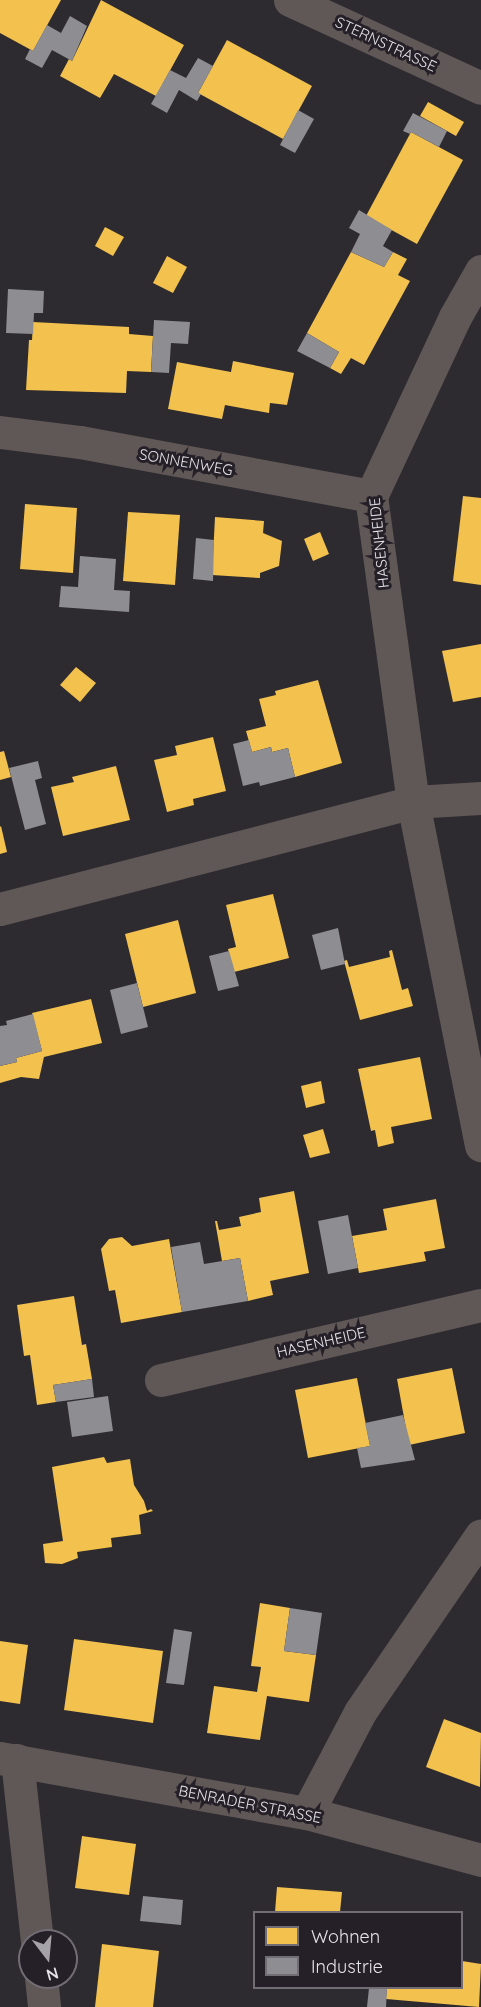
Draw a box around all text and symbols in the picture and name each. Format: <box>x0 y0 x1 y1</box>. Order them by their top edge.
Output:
street label: STERNSTRASSE <box>333 13 439 75</box>
street label: SONNENWEG <box>138 445 234 479</box>
street label: HASENHEIDE <box>365 497 393 589</box>
street label: HASENHEIDE <box>275 1323 367 1361</box>
street label: BENRADER STRASSE <box>177 1781 323 1827</box>
legend <box>253 1911 463 1989</box>
text: Wohnen <box>311 1925 380 1948</box>
north arrow <box>18 1929 78 1989</box>
text: Industrie <box>311 1955 383 1978</box>
text: N <box>44 1963 61 1986</box>

